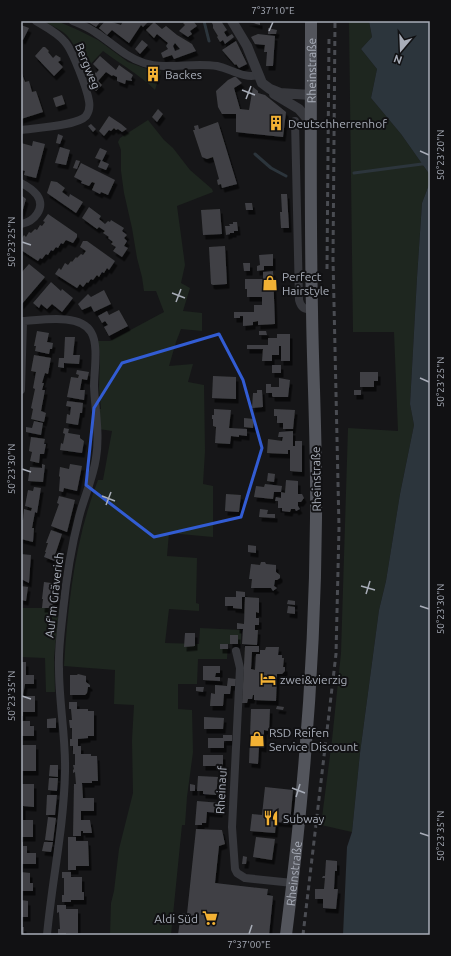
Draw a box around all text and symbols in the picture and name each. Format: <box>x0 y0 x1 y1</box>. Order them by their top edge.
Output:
text: 7°37'10"E <box>251 5 295 16</box>
north arrow <box>381 30 421 70</box>
street label: Rheinstraße <box>304 38 317 103</box>
street label: Bergweg <box>73 41 103 91</box>
text: N <box>392 52 404 66</box>
building icon: Backes <box>144 65 162 83</box>
place label: Backes <box>165 68 202 81</box>
building icon: Deutschherrenhof <box>267 114 285 132</box>
place label: Deutschherrenhof <box>288 117 387 130</box>
text: 50°23'20"N <box>435 130 446 180</box>
text: 50°23'25"N <box>6 217 17 267</box>
place label: Perfect Hairstyle <box>282 270 329 297</box>
shop icon: Perfect Hairstyle <box>261 274 279 292</box>
text: 50°23'25"N <box>435 357 446 407</box>
text: 50°23'30"N <box>6 444 17 494</box>
street label: Rheinstraße <box>309 446 323 512</box>
street label: Auf'm Gräverich <box>42 551 66 639</box>
text: 50°23'30"N <box>435 584 446 634</box>
hotel icon: zwei&vierzig <box>259 670 277 688</box>
text: 50°23'35"N <box>6 671 17 721</box>
place label: zwei&vierzig <box>280 673 348 686</box>
place label: RSD Reifen Service Discount <box>269 726 358 753</box>
shop icon: RSD Reifen Service Discount <box>248 730 266 748</box>
street label: Rheinauf <box>213 765 229 814</box>
restaurant icon: Subway <box>262 809 280 827</box>
text: 50°23'35"N <box>435 811 446 861</box>
place label: Subway <box>283 812 325 825</box>
street label: Rheinstraße <box>283 840 304 907</box>
supermarket icon: Aldi Süd <box>201 909 219 927</box>
place label: Aldi Süd <box>154 912 198 925</box>
text: 7°37'00"E <box>227 939 271 950</box>

